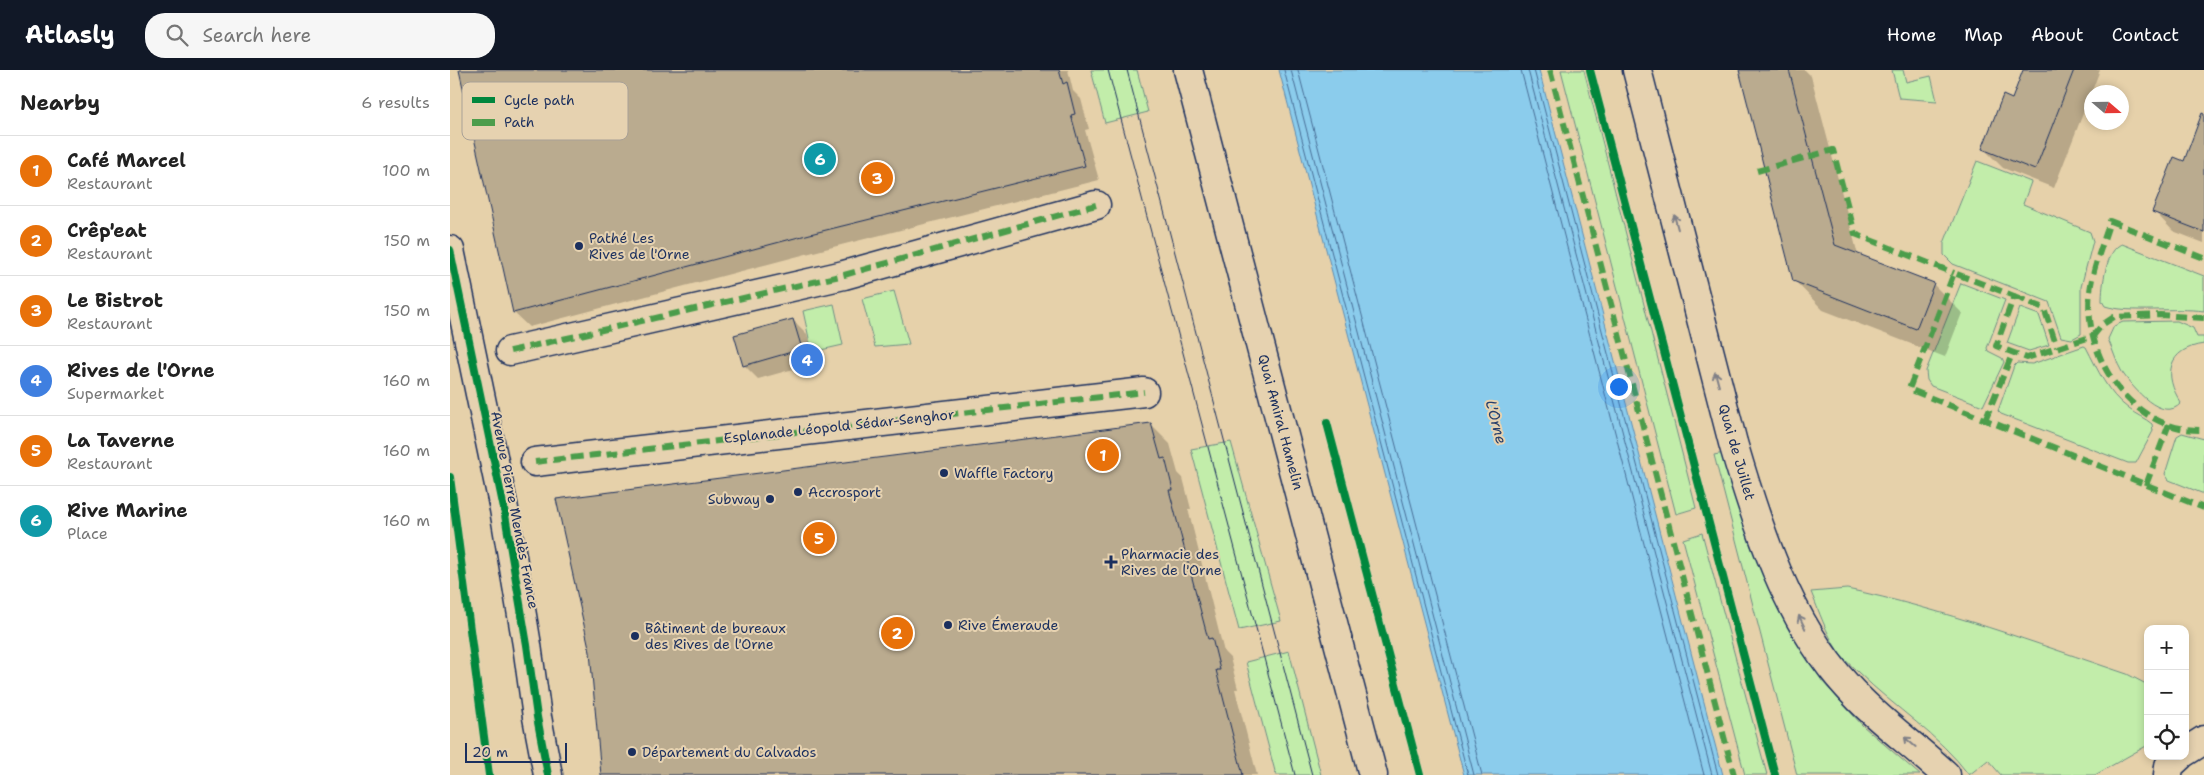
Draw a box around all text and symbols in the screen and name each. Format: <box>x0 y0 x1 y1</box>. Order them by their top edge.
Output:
search box <box>145 13 495 58</box>
text: Atlasly <box>25 19 115 51</box>
icon: search <box>163 21 191 49</box>
text: Search here <box>203 23 311 48</box>
text: Home <box>1887 23 1936 47</box>
text: Map <box>1964 23 2003 47</box>
text: About <box>2031 23 2084 47</box>
text: Contact <box>2112 23 2179 47</box>
legend <box>462 82 628 140</box>
north arrow <box>2084 85 2129 130</box>
text: Nearby <box>20 89 100 117</box>
text: Cycle path <box>504 91 575 109</box>
text: 6 results <box>361 92 430 113</box>
text: Path <box>504 113 535 131</box>
pin: 6 <box>804 140 836 178</box>
text: Café Marcel <box>67 148 186 173</box>
pin: 3 <box>861 159 893 197</box>
text: 1 <box>32 160 40 181</box>
text: 100 m <box>382 160 430 181</box>
text: Restaurant <box>67 173 153 194</box>
one-way arrow <box>1671 214 1680 230</box>
text: Crêp'eat <box>67 218 147 243</box>
place label: Pathé Les Rives de l'Orne <box>589 229 690 263</box>
text: 2 <box>30 230 42 251</box>
text: 150 m <box>383 230 430 251</box>
marker: Pathé Les Rives de l'Orne <box>573 240 585 252</box>
text: Restaurant <box>67 243 153 264</box>
text: Le Bistrot <box>67 288 163 313</box>
text: 3 <box>30 300 42 321</box>
text: 150 m <box>383 300 430 321</box>
text: Restaurant <box>67 313 153 334</box>
pin: 4 <box>791 341 823 379</box>
street label: Quai Amiral Hamelin <box>1254 352 1308 492</box>
text: Rives de l'Orne <box>67 358 215 383</box>
text: 4 <box>30 370 42 391</box>
text: 160 m <box>383 370 430 391</box>
one-way arrow <box>1711 372 1721 388</box>
your location <box>1606 374 1632 400</box>
text: Supermarket <box>67 383 164 404</box>
water label: L'Orne <box>1481 398 1511 446</box>
street label: Quai de Juillet <box>1715 402 1759 502</box>
street label: Esplanade Léopold Sédar-Senghor <box>723 405 956 447</box>
street label: Avenue Pierre Mendès France <box>487 410 543 610</box>
text: La Taverne <box>67 428 175 453</box>
pin: 1 <box>1087 436 1119 474</box>
text: 5 <box>31 440 41 461</box>
text: 160 m <box>383 440 430 461</box>
text: Restaurant <box>67 453 153 474</box>
place label: Waffle Factory <box>954 464 1054 482</box>
marker: Waffle Factory <box>938 467 950 479</box>
place label: Accrosport <box>808 483 881 501</box>
marker: Accrosport <box>792 486 804 498</box>
place label: Subway <box>708 490 760 508</box>
marker: Subway <box>764 493 776 505</box>
text: Rive Marine <box>67 498 188 523</box>
text: 6 <box>30 510 42 531</box>
text: 160 m <box>383 510 430 531</box>
pin: 5 <box>803 519 835 557</box>
text: Place <box>67 523 108 544</box>
place label: Pharmacie des Rives de l'Orne <box>1121 545 1222 579</box>
marker: Pharmacie des Rives de l'Orne <box>1105 556 1117 568</box>
pin: 2 <box>881 614 913 652</box>
one-way arrow <box>1797 615 1807 630</box>
place label: Rive Émeraude <box>958 616 1058 634</box>
place label: Bâtiment de bureaux des Rives de l'Orne <box>645 619 786 653</box>
marker: Rive Émeraude <box>942 619 954 631</box>
map controls <box>2144 625 2189 760</box>
button: + <box>2144 625 2189 670</box>
marker: Bâtiment de bureaux des Rives de l'Orne <box>629 630 641 642</box>
button: − <box>2144 670 2189 715</box>
button: locate <box>2144 715 2189 760</box>
one-way arrow <box>1904 737 1917 748</box>
scale bar <box>465 740 568 763</box>
text: 20 m <box>472 743 508 761</box>
place label: Département du Calvados <box>642 743 816 761</box>
marker: Département du Calvados <box>626 746 638 758</box>

